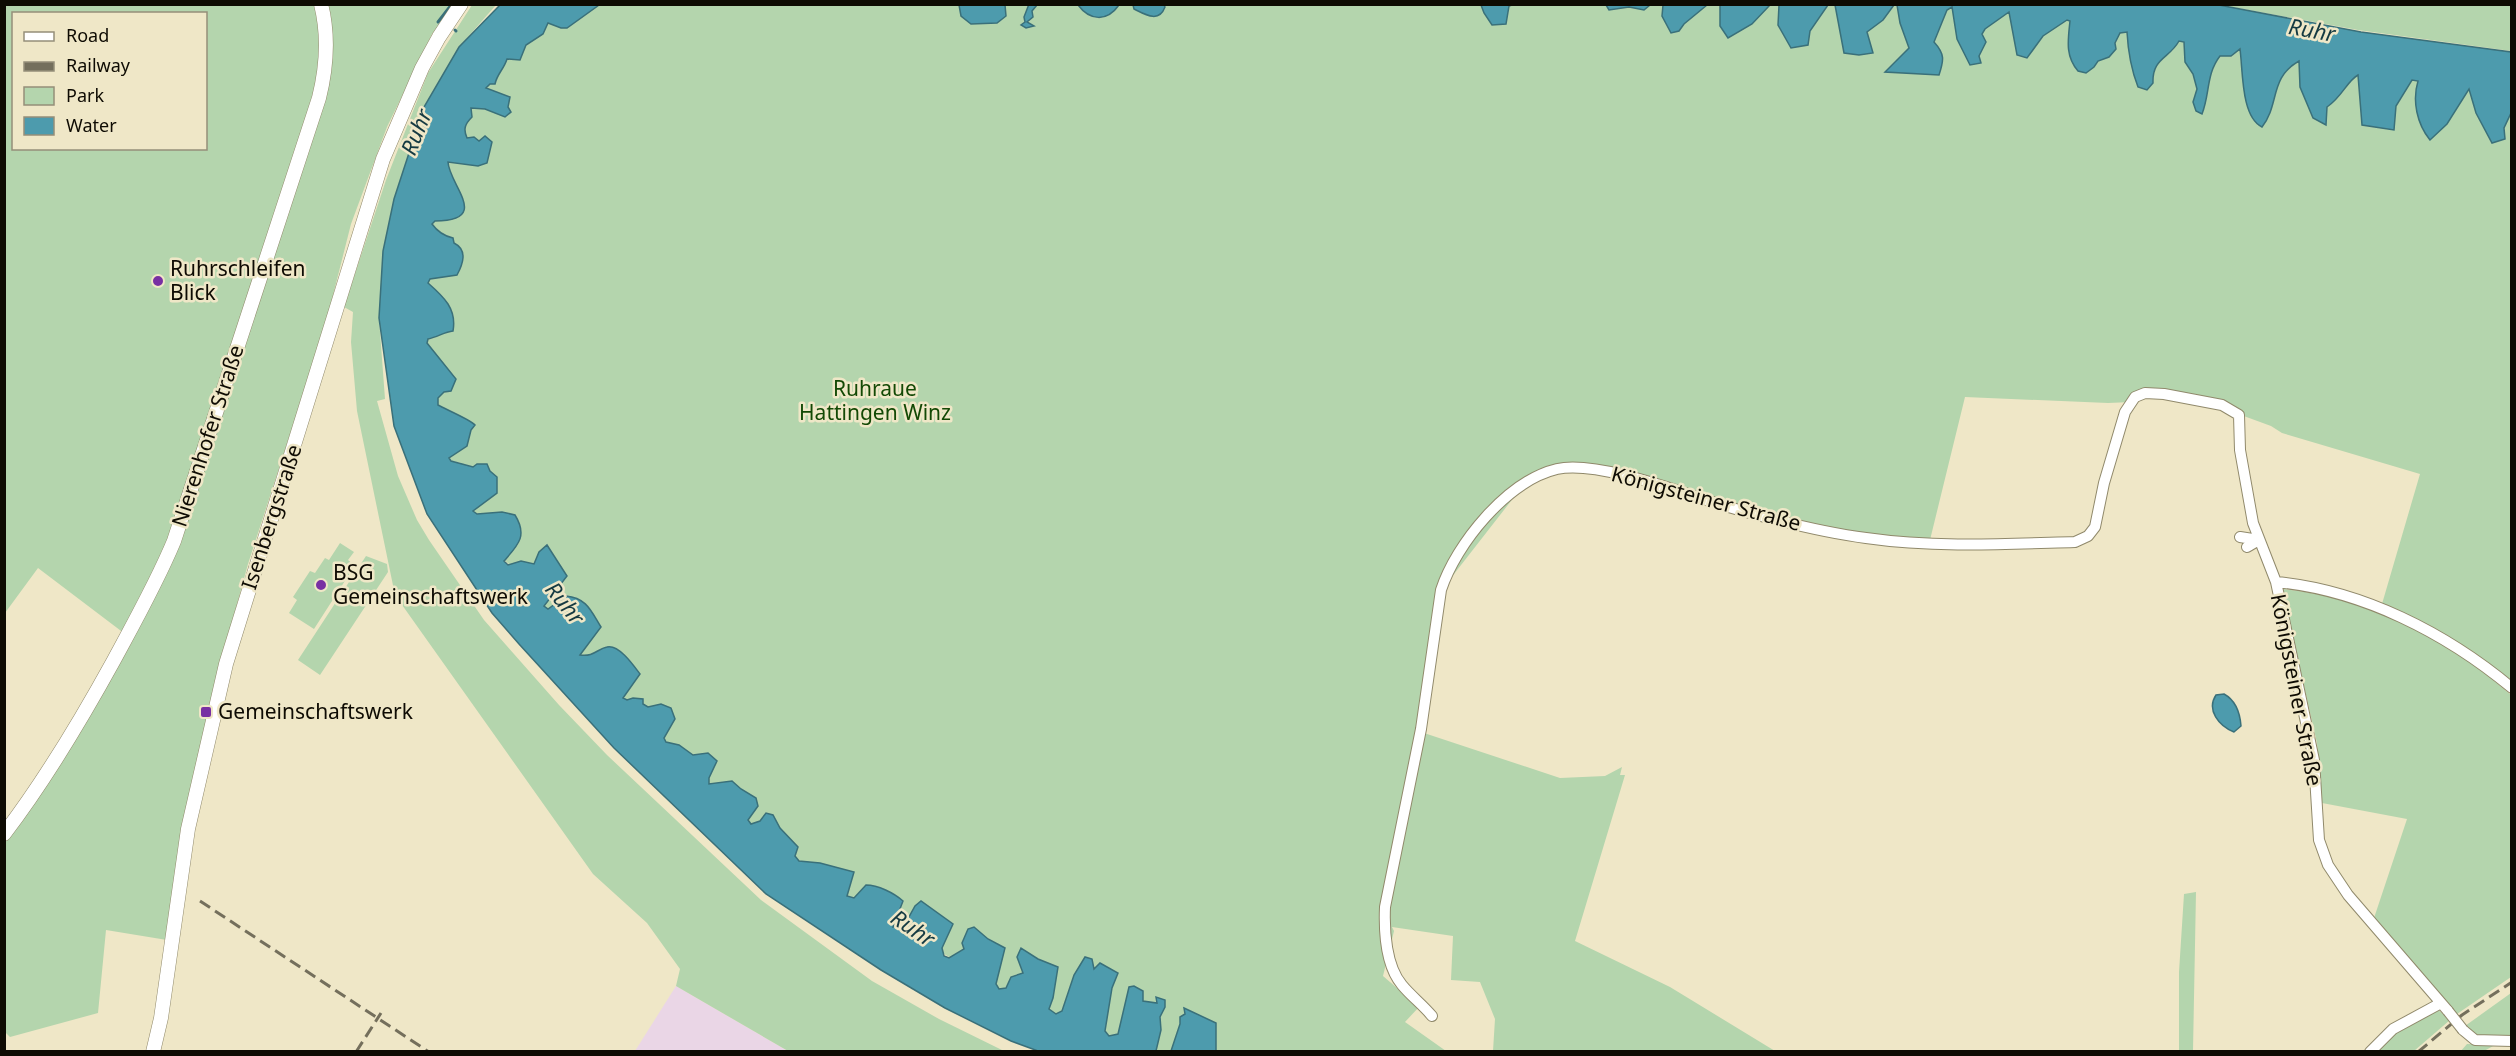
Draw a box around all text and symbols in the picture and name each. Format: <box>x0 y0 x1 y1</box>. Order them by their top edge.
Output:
water label: Ruhr <box>2287 10 2339 48</box>
legend <box>12 12 207 150</box>
text: Road <box>66 23 109 47</box>
text: Railway <box>66 53 131 77</box>
text: Park <box>66 83 104 107</box>
water label: Ruhr <box>392 103 438 159</box>
text: Water <box>66 113 117 137</box>
place label: Ruhrschleifen Blick <box>170 254 306 306</box>
marker: Ruhrschleifen Blick <box>151 274 165 288</box>
street label: Nierenhofer Straße <box>164 341 250 530</box>
park label: Ruhraue Hattingen Winz <box>799 374 951 426</box>
street label: Isenbergstraße <box>234 441 308 593</box>
street label: Königsteiner Straße <box>1608 459 1804 537</box>
place label: BSG Gemeinschaftswerk <box>333 558 529 610</box>
water label: Ruhr <box>539 575 593 631</box>
marker: BSG Gemeinschaftswerk <box>314 578 328 592</box>
street label: Königsteiner Straße <box>2265 591 2329 788</box>
place label: Gemeinschaftswerk <box>218 697 414 725</box>
marker: Gemeinschaftswerk <box>199 705 213 719</box>
water label: Ruhr <box>886 902 942 953</box>

